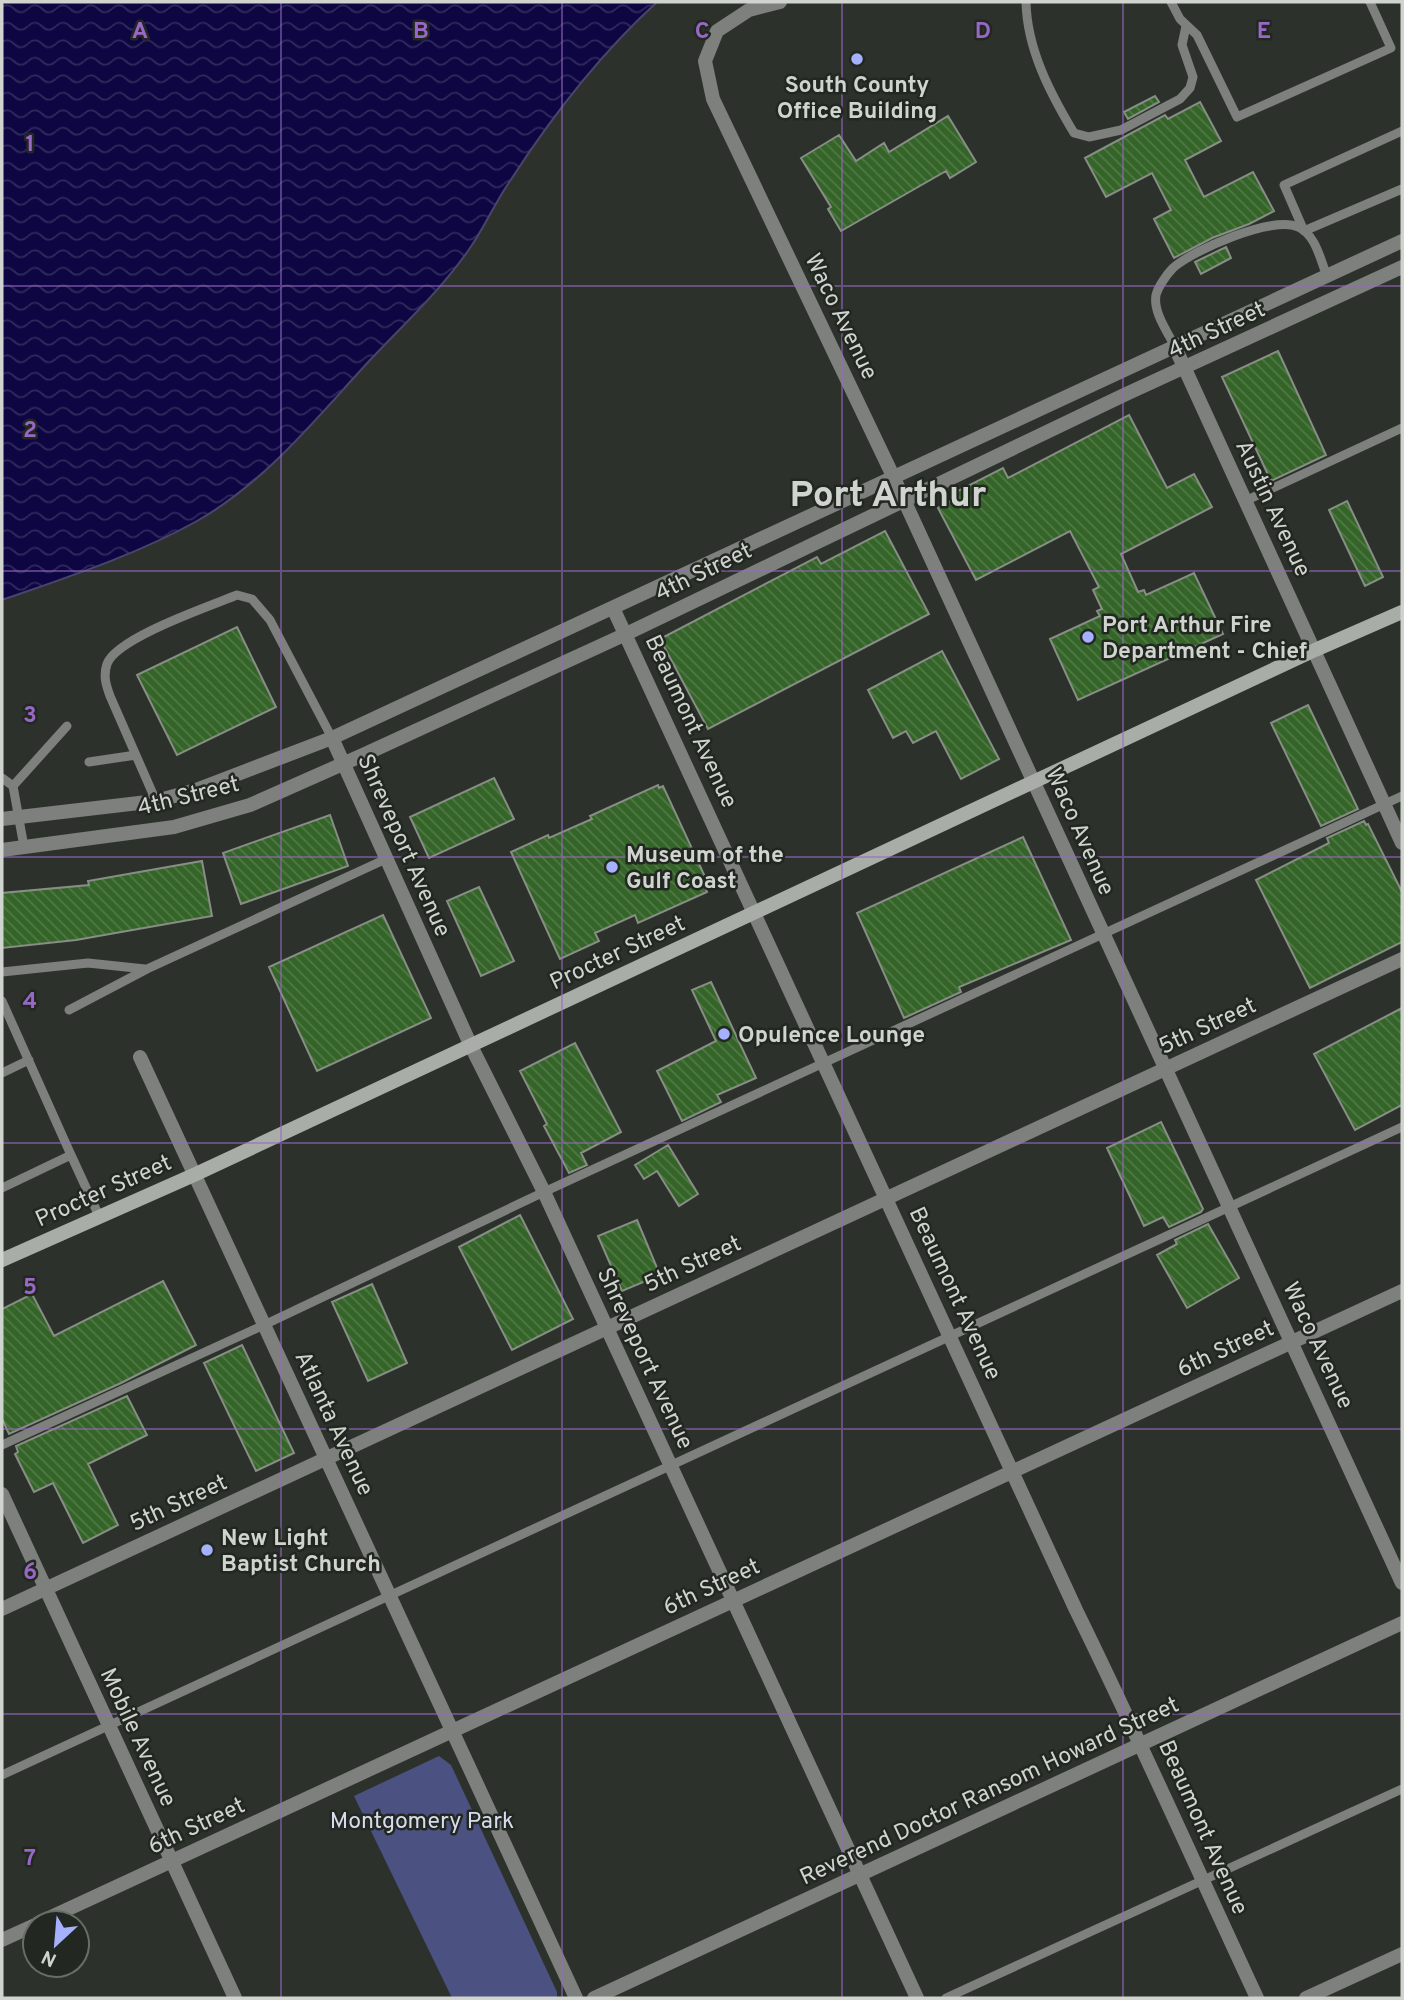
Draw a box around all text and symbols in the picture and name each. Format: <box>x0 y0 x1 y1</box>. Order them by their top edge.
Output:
text: A <box>132 18 148 47</box>
text: B <box>413 18 429 47</box>
text: C <box>695 18 709 47</box>
text: D <box>975 18 991 47</box>
text: E <box>1257 18 1271 47</box>
marker: South County Office Building <box>849 51 865 67</box>
place label: South County Office Building <box>777 72 937 127</box>
text: 1 <box>25 131 35 160</box>
street label: Waco Avenue <box>797 249 883 385</box>
street label: 4th Street <box>1164 296 1270 366</box>
text: 2 <box>23 417 37 446</box>
street label: Austin Avenue <box>1227 436 1316 582</box>
district label: Port Arthur <box>790 473 986 520</box>
street label: 4th Street <box>651 537 757 609</box>
place label: Port Arthur Fire Department - Chief <box>1102 612 1307 667</box>
marker: Port Arthur Fire Department - Chief <box>1080 629 1096 645</box>
street label: Beaumont Avenue <box>637 631 743 813</box>
text: 3 <box>23 702 37 731</box>
street label: Shreveport Avenue <box>349 750 456 942</box>
street label: Waco Avenue <box>1038 763 1120 901</box>
street label: 4th Street <box>135 771 243 824</box>
place label: Museum of the Gulf Coast <box>626 842 784 897</box>
marker: Museum of the Gulf Coast <box>604 859 620 875</box>
street label: Procter Street <box>546 910 690 998</box>
text: 4 <box>23 988 37 1017</box>
street label: 5th Street <box>1155 992 1261 1062</box>
place label: Opulence Lounge <box>738 1022 925 1051</box>
marker: Opulence Lounge <box>716 1026 732 1042</box>
street label: Procter Street <box>31 1149 177 1235</box>
street label: Beaumont Avenue <box>901 1203 1007 1385</box>
street label: 5th Street <box>640 1230 746 1300</box>
street label: Shreveport Avenue <box>589 1264 699 1454</box>
text: 5 <box>23 1274 37 1303</box>
street label: Waco Avenue <box>1275 1278 1359 1414</box>
street label: 6th Street <box>1173 1315 1279 1385</box>
street label: Atlanta Avenue <box>287 1347 379 1501</box>
street label: 5th Street <box>126 1469 232 1539</box>
place label: New Light Baptist Church <box>221 1525 381 1580</box>
marker: New Light Baptist Church <box>199 1542 215 1558</box>
street label: 6th Street <box>659 1553 765 1623</box>
text: 6 <box>23 1559 37 1588</box>
street label: Mobile Avenue <box>92 1664 182 1812</box>
street label: Reverend Doctor Ransom Howard Street <box>796 1691 1184 1893</box>
street label: Beaumont Avenue <box>1150 1736 1253 1920</box>
street label: 6th Street <box>144 1792 250 1862</box>
park label: Montgomery Park <box>330 1808 514 1837</box>
text: 7 <box>24 1845 36 1874</box>
north arrow <box>21 1909 91 1979</box>
text: N <box>38 1944 61 1971</box>

